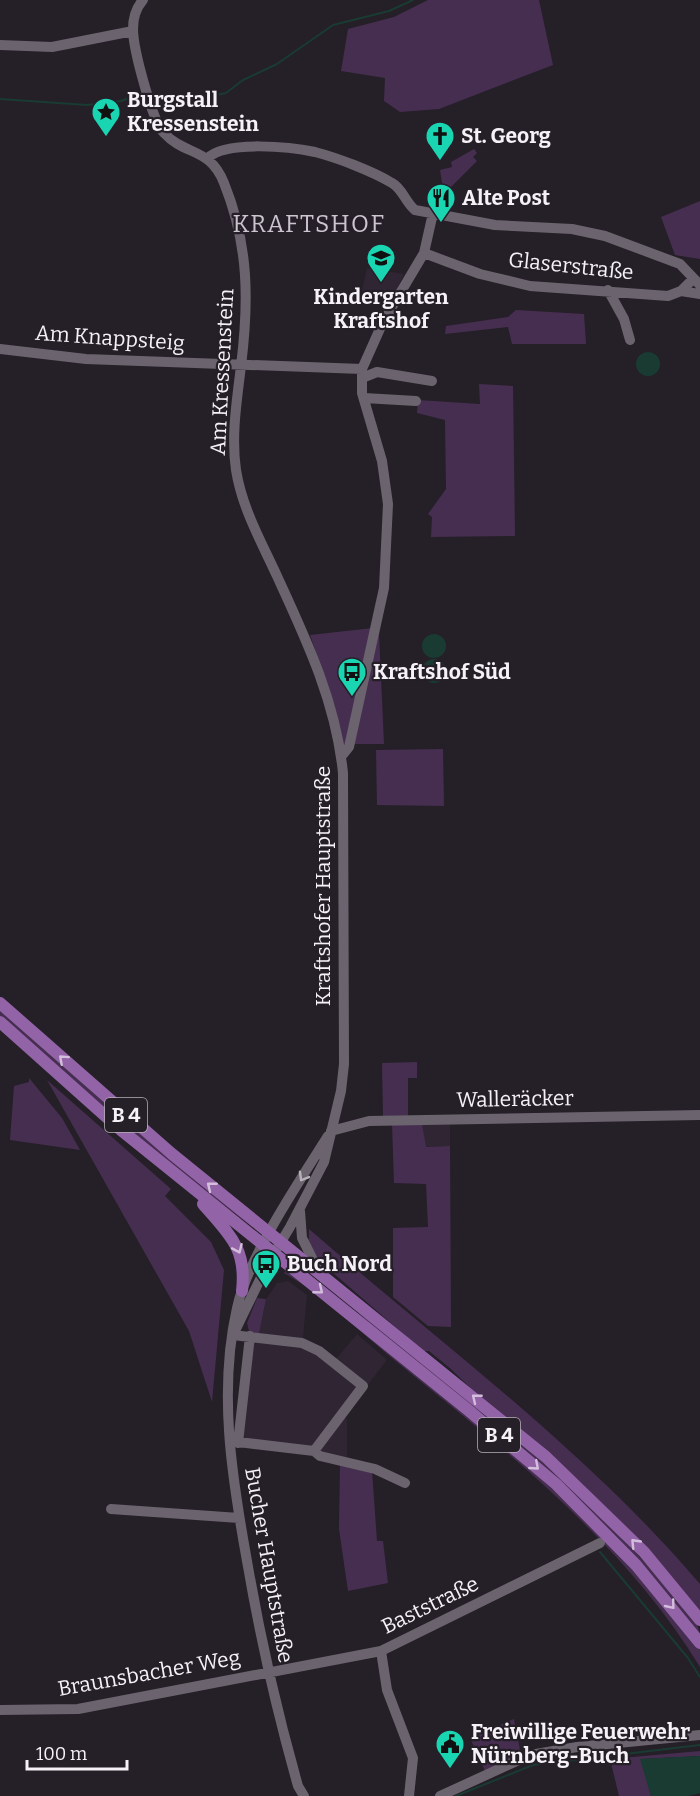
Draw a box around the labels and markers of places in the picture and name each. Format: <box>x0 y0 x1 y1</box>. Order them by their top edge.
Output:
place label: Burgstall Kressenstein <box>127 87 259 137</box>
place icon: Burgstall Kressenstein <box>90 96 122 138</box>
church icon: St. Georg <box>424 120 456 162</box>
place label: St. Georg <box>461 123 551 149</box>
restaurant icon: Alte Post <box>425 182 457 224</box>
place label: Alte Post <box>462 185 551 211</box>
school or university icon: Kindergarten Kraftshof <box>365 242 397 284</box>
place label: Kindergarten Kraftshof <box>313 284 449 334</box>
bus stop icon: Kraftshof Süd <box>336 656 368 698</box>
place label: Kraftshof Süd <box>373 659 511 685</box>
bus stop icon: Buch Nord <box>250 1248 282 1290</box>
place label: Buch Nord <box>287 1251 392 1277</box>
place label: Freiwillige Feuerwehr Nürnberg-Buch <box>471 1719 690 1769</box>
public building icon: Freiwillige Feuerwehr Nürnberg-Buch <box>434 1728 466 1770</box>

